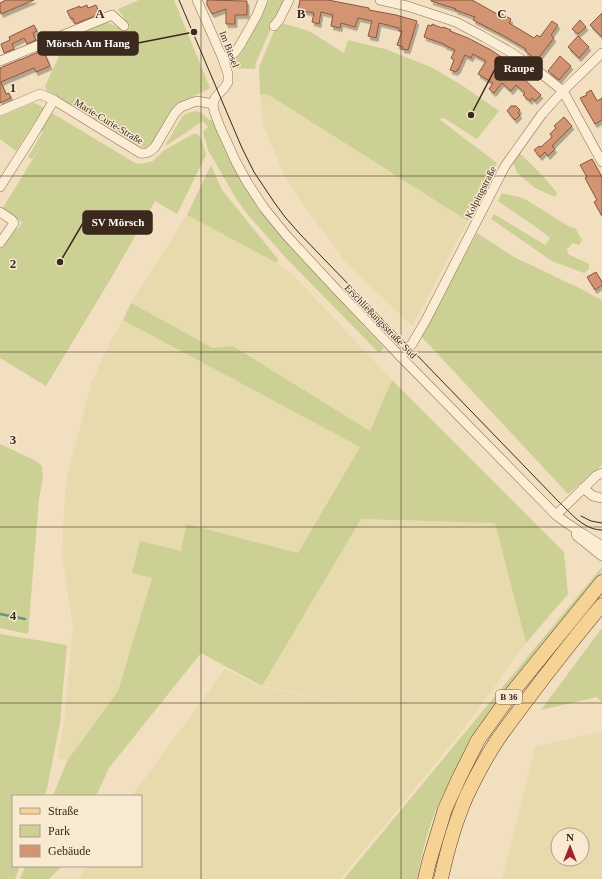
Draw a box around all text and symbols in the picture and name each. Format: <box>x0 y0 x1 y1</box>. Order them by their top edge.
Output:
text: A <box>95 6 105 21</box>
text: B <box>297 6 306 21</box>
text: C <box>497 6 507 21</box>
street label: Im Biesel <box>217 29 242 69</box>
callout: Mörsch Am Hang <box>38 32 138 55</box>
text: Mörsch Am Hang <box>46 37 130 49</box>
callout: Raupe <box>495 57 542 80</box>
text: Raupe <box>504 62 534 74</box>
text: 1 <box>10 80 16 95</box>
street label: Marie-Curie-Straße <box>72 97 146 147</box>
street label: Kolpingstraße <box>463 164 498 220</box>
callout: SV Mörsch <box>83 211 152 234</box>
text: SV Mörsch <box>92 216 144 228</box>
text: 2 <box>10 256 16 271</box>
street label: Erschließungsstraße Süd <box>342 282 419 361</box>
text: 3 <box>10 432 17 447</box>
text: 4 <box>10 608 17 623</box>
road number: B 36 <box>496 690 522 704</box>
legend <box>12 795 142 867</box>
text: Straße <box>48 804 79 818</box>
text: Park <box>48 824 70 838</box>
north arrow <box>550 827 590 867</box>
text: N <box>566 831 574 843</box>
text: Gebäude <box>48 844 91 858</box>

